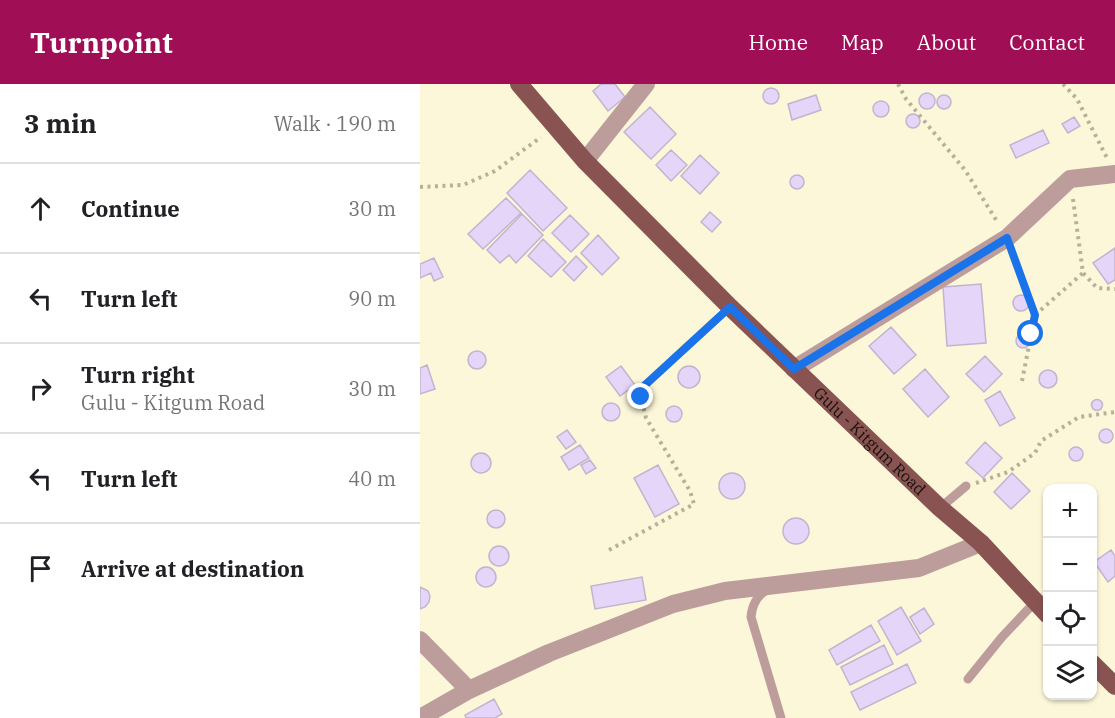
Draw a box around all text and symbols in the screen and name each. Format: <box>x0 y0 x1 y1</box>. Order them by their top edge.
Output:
text: Turnpoint <box>30 24 173 61</box>
text: Home <box>748 28 808 56</box>
text: Map <box>841 28 884 56</box>
text: About <box>917 28 976 56</box>
text: Contact <box>1009 28 1085 56</box>
text: 3 min <box>24 106 97 140</box>
text: Walk · 190 m <box>274 110 396 137</box>
icon: ahead <box>24 192 57 225</box>
text: Continue <box>81 194 180 223</box>
text: 30 m <box>348 195 396 222</box>
icon: left <box>24 282 57 315</box>
text: Turn left <box>81 284 177 313</box>
text: 90 m <box>348 285 396 312</box>
route start <box>1017 320 1043 346</box>
text: Turn right <box>81 360 195 389</box>
icon: right <box>24 372 57 405</box>
text: 30 m <box>348 375 396 402</box>
route end <box>627 383 653 409</box>
street label: Gulu - Kitgum Road <box>810 383 930 499</box>
text: Gulu - Kitgum Road <box>81 389 265 416</box>
icon: left <box>24 462 57 495</box>
text: Turn left <box>81 464 177 493</box>
text: 40 m <box>348 465 396 492</box>
map controls <box>1043 484 1097 700</box>
button: + <box>1043 484 1097 538</box>
button: − <box>1043 538 1097 592</box>
icon: arrive <box>24 552 57 585</box>
text: Arrive at destination <box>81 554 304 583</box>
button: locate <box>1043 592 1097 646</box>
button: layers <box>1043 646 1097 700</box>

